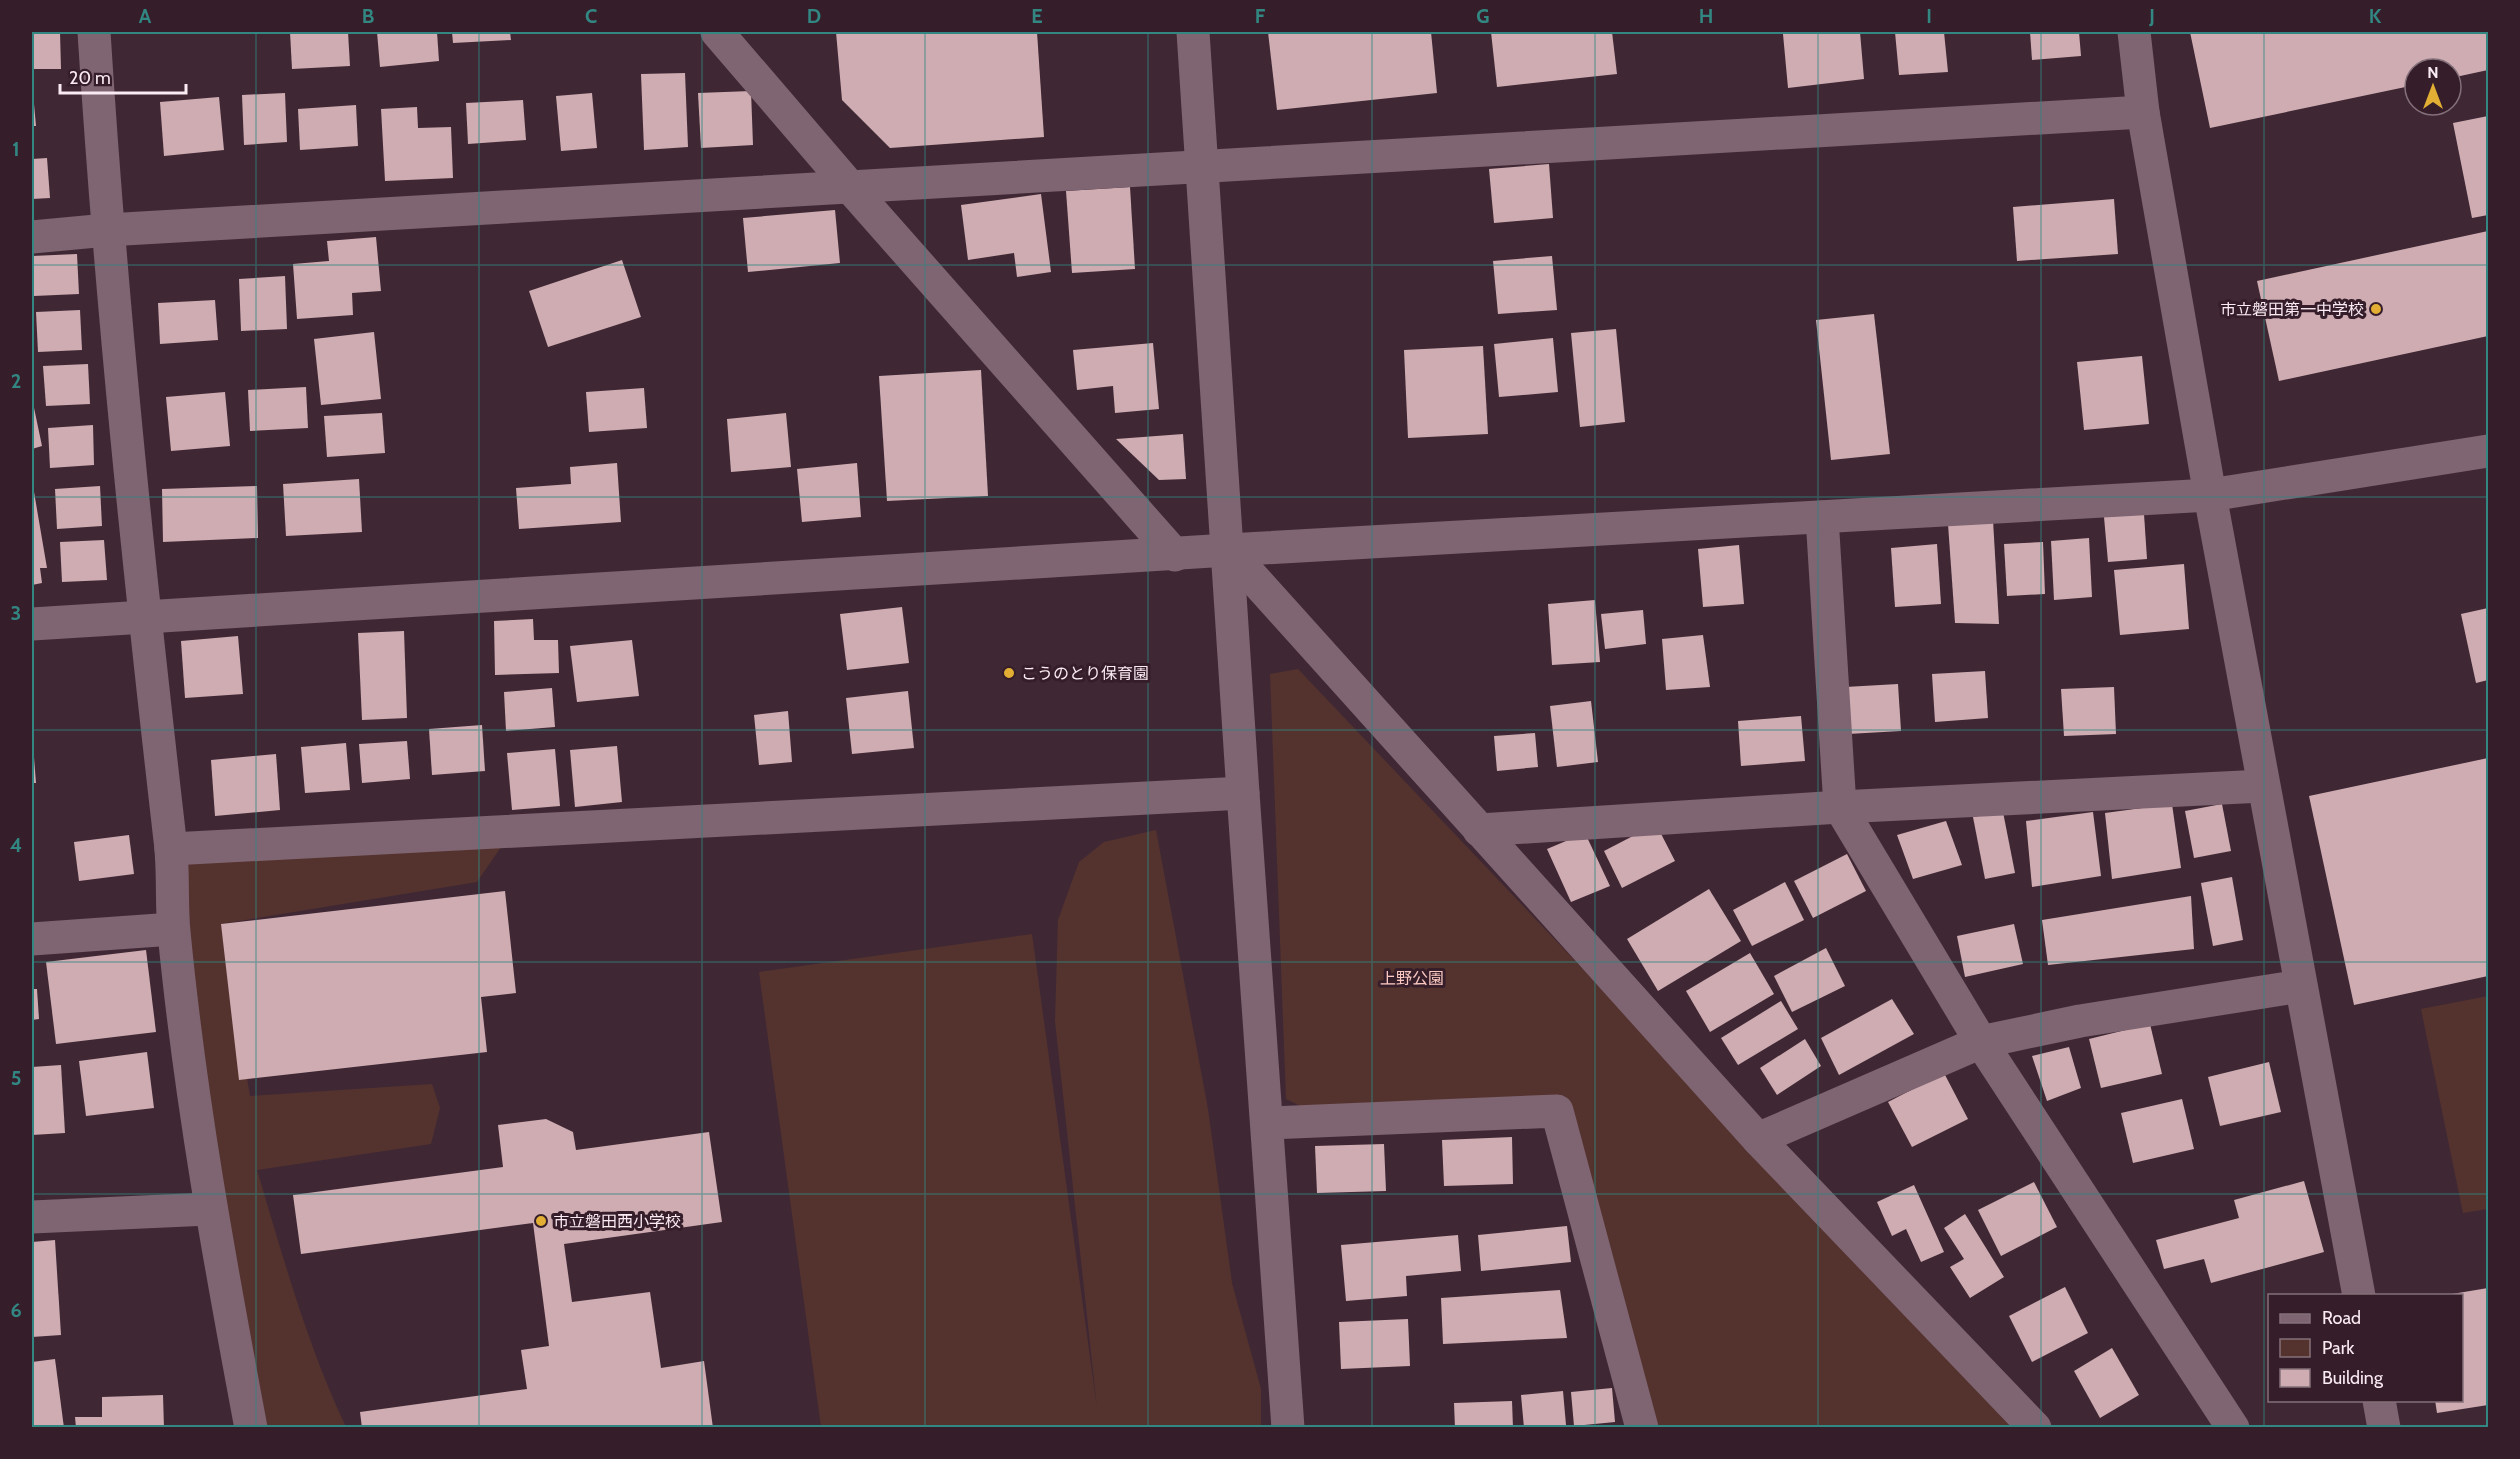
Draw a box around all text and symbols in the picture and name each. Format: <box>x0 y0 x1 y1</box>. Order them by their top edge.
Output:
text: A <box>139 4 152 28</box>
text: B <box>362 4 374 28</box>
text: C <box>585 4 597 28</box>
text: D <box>807 4 821 28</box>
text: E <box>1031 4 1043 28</box>
text: F <box>1255 4 1266 28</box>
text: G <box>1476 4 1490 28</box>
text: H <box>1699 4 1713 28</box>
text: I <box>1926 4 1932 28</box>
text: J <box>2148 4 2155 28</box>
text: K <box>2369 4 2382 28</box>
scale bar <box>60 57 186 95</box>
north arrow <box>2403 57 2463 117</box>
text: N <box>2427 63 2439 82</box>
text: 20 m <box>69 67 111 89</box>
text: 1 <box>12 137 20 161</box>
place label: 市立磐田第一中学校 <box>2220 300 2364 319</box>
marker: 市立磐田第一中学校 <box>2369 302 2383 316</box>
text: 2 <box>11 369 21 393</box>
text: 3 <box>11 601 21 625</box>
place label: こうのとり保育園 <box>1021 664 1149 683</box>
marker: こうのとり保育園 <box>1002 666 1016 680</box>
text: 4 <box>10 833 22 857</box>
park label: 上野公園 <box>1380 969 1444 988</box>
text: 5 <box>11 1066 21 1090</box>
place label: 市立磐田西小学校 <box>553 1212 681 1231</box>
marker: 市立磐田西小学校 <box>534 1214 548 1228</box>
legend <box>2268 1294 2463 1402</box>
text: 6 <box>10 1298 22 1322</box>
text: Road <box>2322 1307 2361 1329</box>
text: Park <box>2322 1337 2355 1359</box>
text: Building <box>2322 1367 2384 1389</box>

